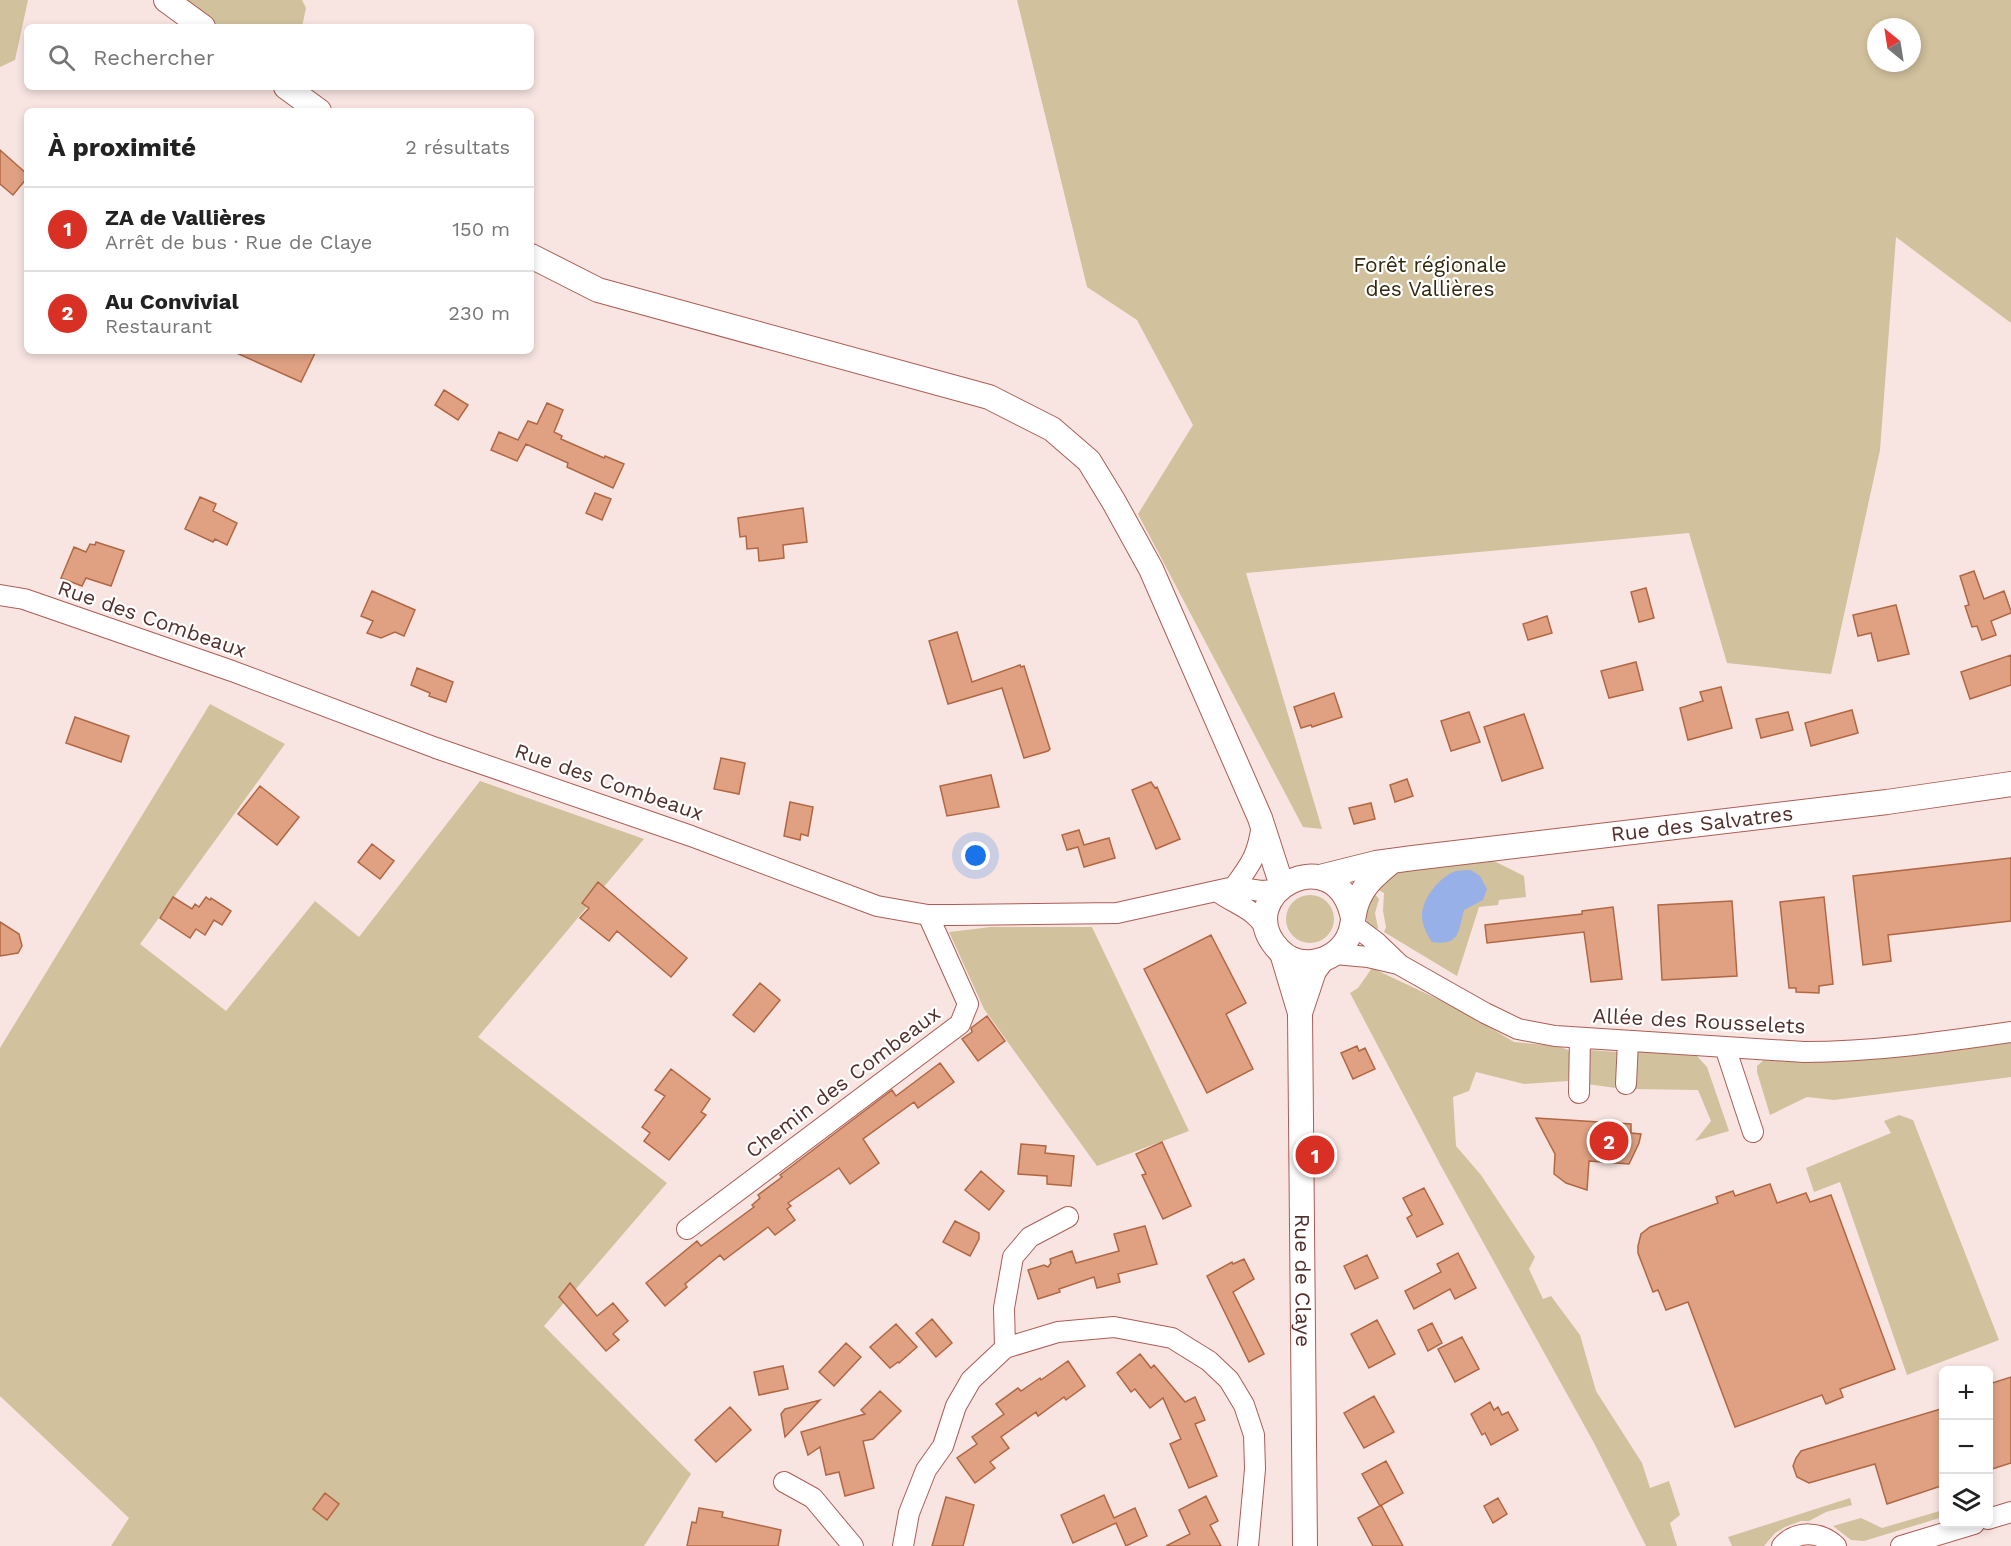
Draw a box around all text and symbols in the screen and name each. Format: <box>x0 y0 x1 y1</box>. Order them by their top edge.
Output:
north arrow <box>1867 18 1921 72</box>
search box <box>24 24 534 90</box>
icon: search <box>45 41 78 74</box>
text: Rechercher <box>93 45 215 70</box>
text: À proximité <box>48 132 196 162</box>
text: 2 résultats <box>405 135 510 159</box>
text: ZA de Vallières <box>105 205 266 230</box>
text: 1 <box>63 217 72 241</box>
text: 150 m <box>452 217 510 241</box>
text: Arrêt de bus · Rue de Claye <box>105 230 372 254</box>
park label: Forêt régionale des Vallières <box>1353 252 1507 301</box>
text: Au Convivial <box>105 289 239 314</box>
text: 2 <box>62 301 73 325</box>
text: 230 m <box>448 301 510 325</box>
text: Restaurant <box>105 314 212 338</box>
street label: Rue des Combeaux <box>55 575 250 663</box>
street label: Rue des Combeaux <box>512 738 707 826</box>
street label: Rue des Salvatres <box>1609 800 1794 847</box>
your location <box>961 841 990 870</box>
street label: Chemin des Combeaux <box>740 1000 945 1163</box>
street label: Allée des Rousselets <box>1592 1002 1806 1039</box>
pin: 2 <box>1590 1118 1628 1164</box>
pin: 1 <box>1296 1132 1334 1178</box>
street label: Rue de Claye <box>1290 1213 1316 1347</box>
map controls <box>1939 1366 1993 1528</box>
button: + <box>1939 1366 1993 1420</box>
button: − <box>1939 1420 1993 1474</box>
button: layers <box>1939 1474 1993 1528</box>

